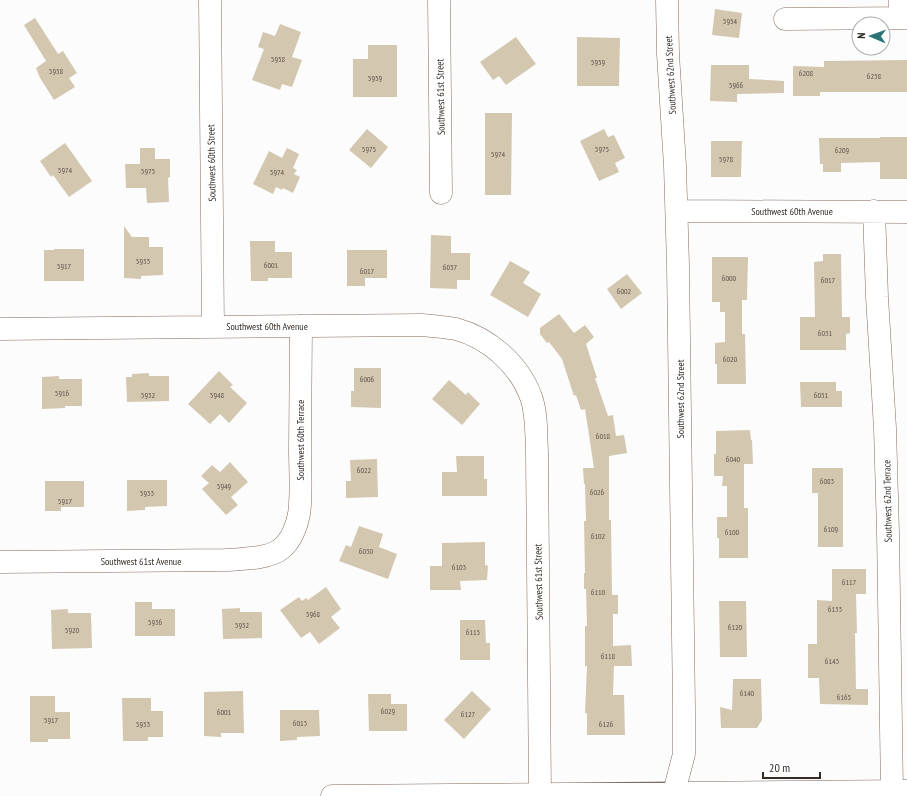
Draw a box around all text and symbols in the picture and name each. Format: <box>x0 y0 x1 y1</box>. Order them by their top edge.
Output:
house number: 5954 <box>723 16 738 26</box>
north arrow <box>851 16 891 56</box>
text: N <box>854 32 868 39</box>
street label: Southwest 62nd Street <box>662 35 679 115</box>
house number: 5958 <box>271 54 286 64</box>
house number: 5959 <box>591 57 606 67</box>
street label: Southwest 61st Street <box>433 59 448 135</box>
house number: 5958 <box>49 66 64 76</box>
house number: 6208 <box>799 68 814 78</box>
house number: 6238 <box>867 71 882 81</box>
house number: 5959 <box>368 73 383 83</box>
house number: 5966 <box>729 80 744 90</box>
street label: Southwest 60th Street <box>204 124 219 202</box>
house number: 5975 <box>362 144 376 154</box>
house number: 5975 <box>595 144 609 154</box>
house number: 6209 <box>835 145 850 155</box>
house number: 5974 <box>491 149 506 159</box>
house number: 5978 <box>719 154 734 164</box>
house number: 5974 <box>58 165 73 175</box>
house number: 5975 <box>141 166 155 176</box>
house number: 5974 <box>270 167 285 177</box>
street label: Southwest 60th Avenue <box>751 205 833 218</box>
house number: 5933 <box>136 256 151 266</box>
house number: 6001 <box>264 260 279 270</box>
house number: 5917 <box>57 261 72 271</box>
house number: 6037 <box>443 262 458 272</box>
house number: 6017 <box>360 266 375 276</box>
house number: 6000 <box>722 273 737 283</box>
house number: 6017 <box>821 275 836 285</box>
house number: 6002 <box>617 286 632 296</box>
street label: Southwest 60th Avenue <box>226 320 308 333</box>
house number: 6031 <box>818 328 833 338</box>
house number: 6020 <box>723 354 738 364</box>
street label: Southwest 62nd Street <box>674 359 687 438</box>
house number: 6006 <box>360 374 375 384</box>
house number: 5916 <box>55 388 70 398</box>
house number: 5932 <box>141 390 156 400</box>
house number: 5948 <box>210 390 225 400</box>
house number: 6051 <box>814 390 829 400</box>
street label: Southwest 60th Terrace <box>294 400 307 480</box>
house number: 6018 <box>596 431 611 441</box>
house number: 6040 <box>726 454 741 464</box>
street label: Southwest 62nd Terrace <box>880 460 895 542</box>
house number: 6022 <box>357 465 372 475</box>
house number: 6083 <box>820 476 835 486</box>
house number: 5949 <box>217 481 232 491</box>
house number: 6026 <box>590 487 605 497</box>
house number: 5933 <box>140 488 155 498</box>
house number: 5917 <box>58 496 73 506</box>
house number: 6109 <box>824 524 839 534</box>
house number: 6100 <box>725 527 740 537</box>
house number: 6102 <box>591 531 606 541</box>
street label: Southwest 61st Street <box>531 544 546 620</box>
house number: 6030 <box>359 546 374 556</box>
street label: Southwest 61st Avenue <box>101 555 181 568</box>
house number: 6103 <box>452 562 467 572</box>
house number: 6117 <box>842 577 857 587</box>
house number: 6110 <box>591 587 606 597</box>
house number: 6133 <box>828 604 843 614</box>
house number: 5968 <box>306 609 321 619</box>
house number: 5936 <box>148 617 163 627</box>
house number: 5952 <box>235 620 250 630</box>
house number: 6120 <box>728 622 743 632</box>
house number: 5920 <box>65 625 80 635</box>
house number: 6115 <box>466 627 480 637</box>
house number: 6118 <box>601 651 616 661</box>
house number: 6143 <box>825 656 840 666</box>
house number: 6140 <box>740 688 755 698</box>
house number: 6165 <box>837 692 851 702</box>
house number: 6029 <box>381 706 396 716</box>
house number: 6001 <box>217 707 232 717</box>
house number: 6127 <box>461 709 476 719</box>
house number: 5917 <box>44 715 59 725</box>
house number: 6013 <box>293 718 308 728</box>
house number: 5933 <box>136 719 151 729</box>
house number: 6126 <box>599 719 614 729</box>
scale bar <box>763 754 820 780</box>
text: 20 m <box>769 760 790 775</box>

